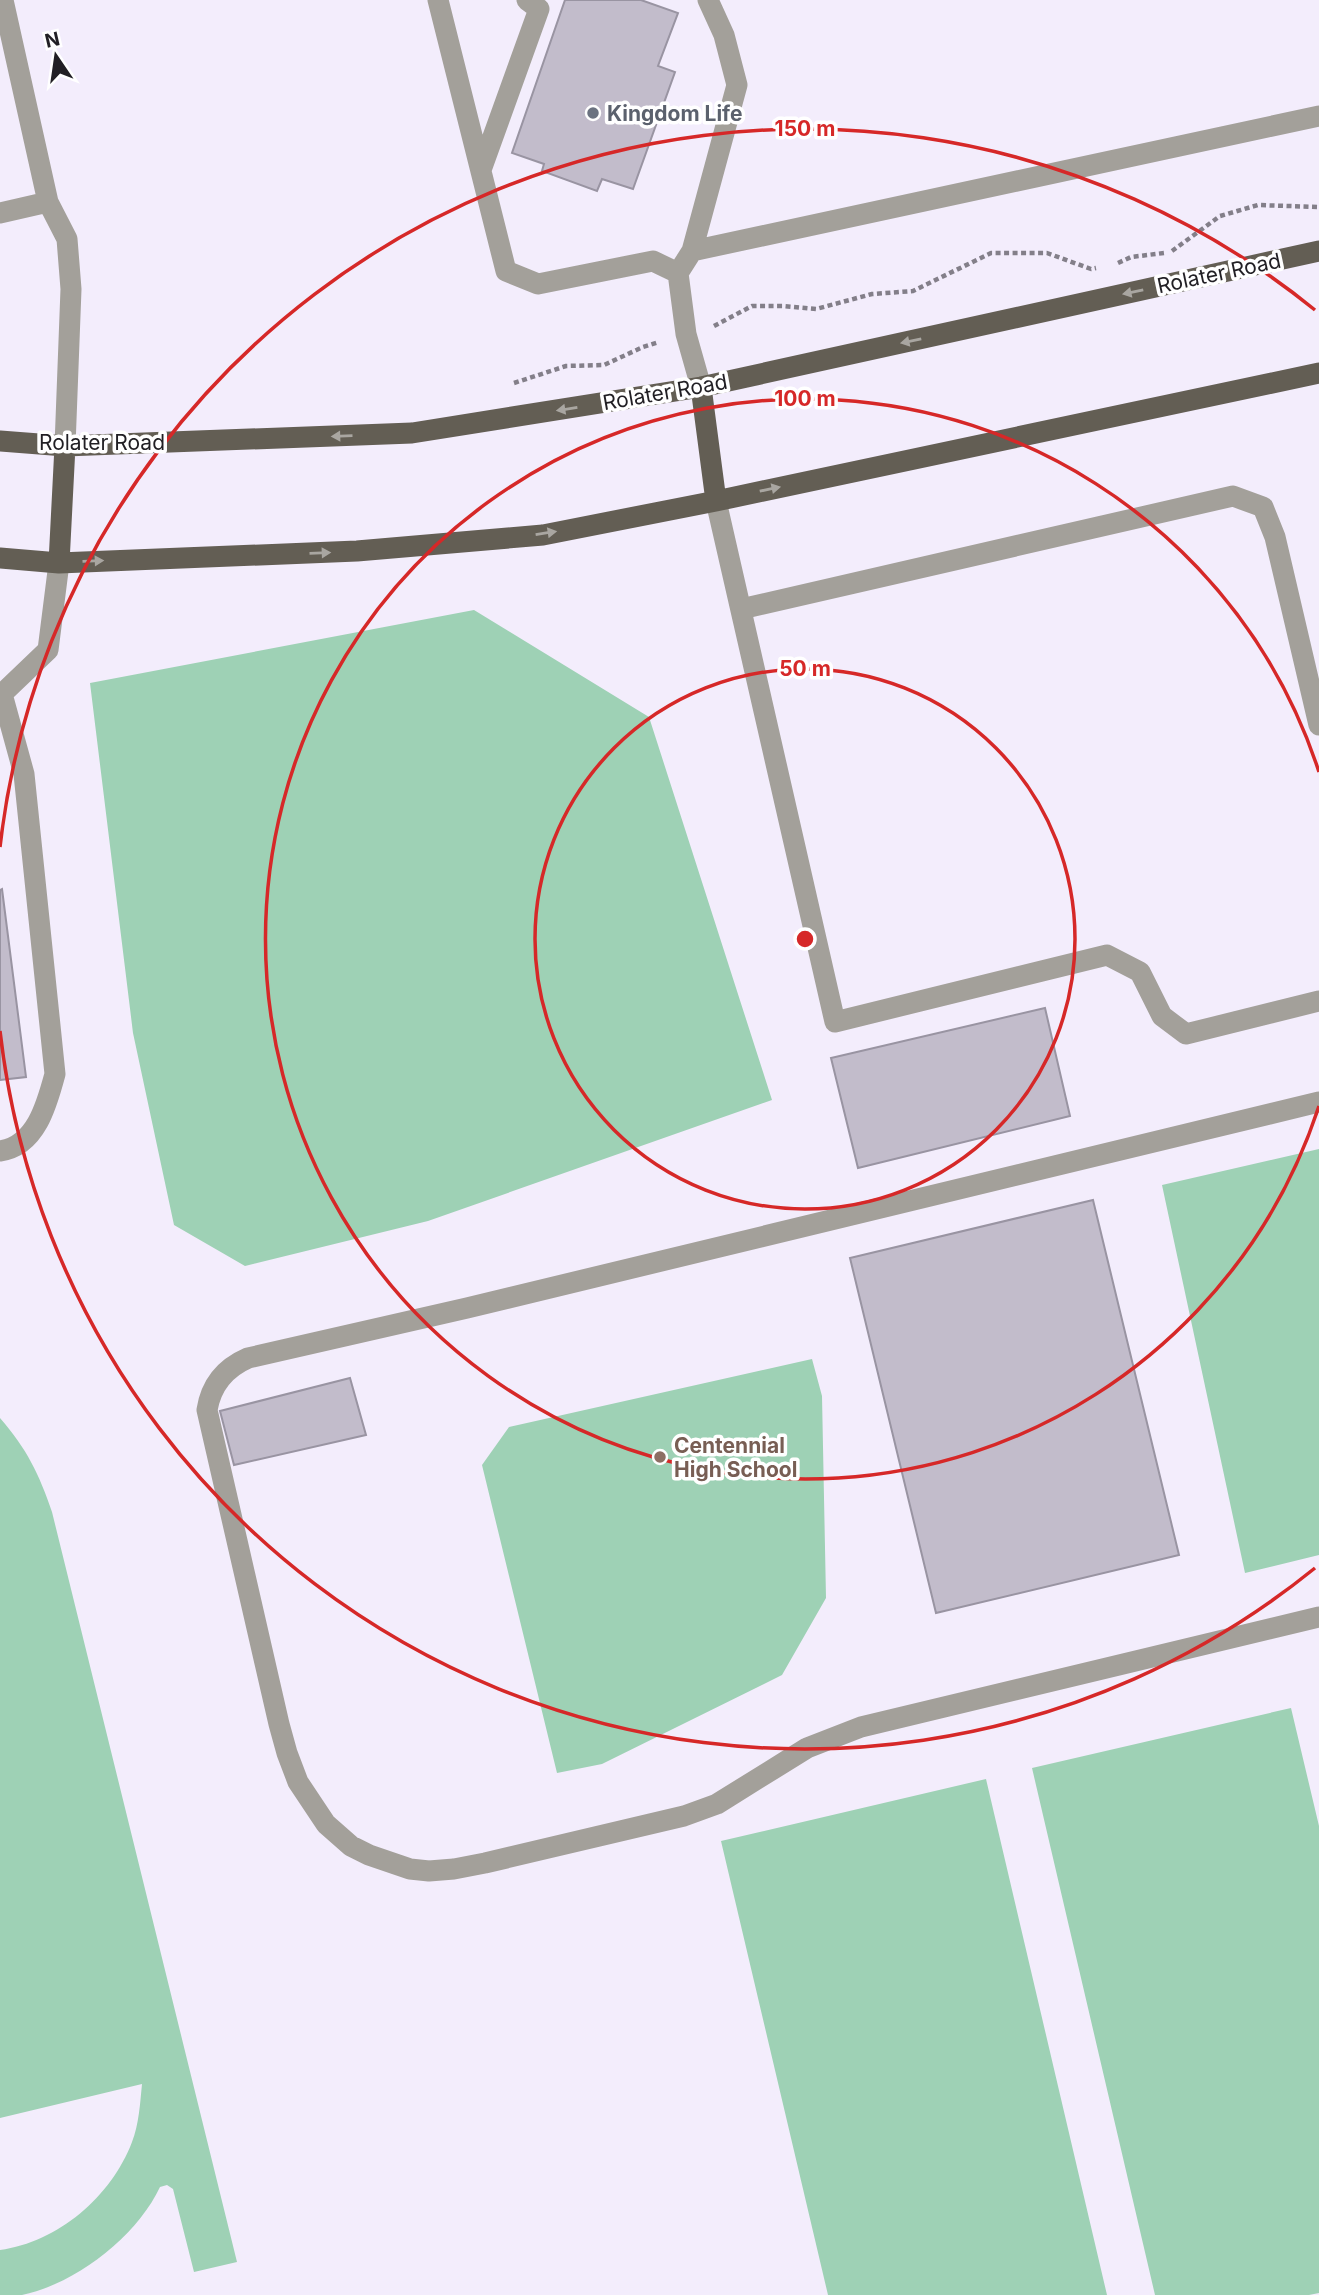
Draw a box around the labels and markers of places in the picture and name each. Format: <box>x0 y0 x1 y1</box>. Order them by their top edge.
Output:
place label: Kingdom Life <box>607 101 743 126</box>
marker: Kingdom Life <box>585 105 601 121</box>
centre of rings <box>793 927 817 951</box>
place label: Centennial High School <box>674 1433 797 1482</box>
marker: Centennial High School <box>652 1449 668 1465</box>

